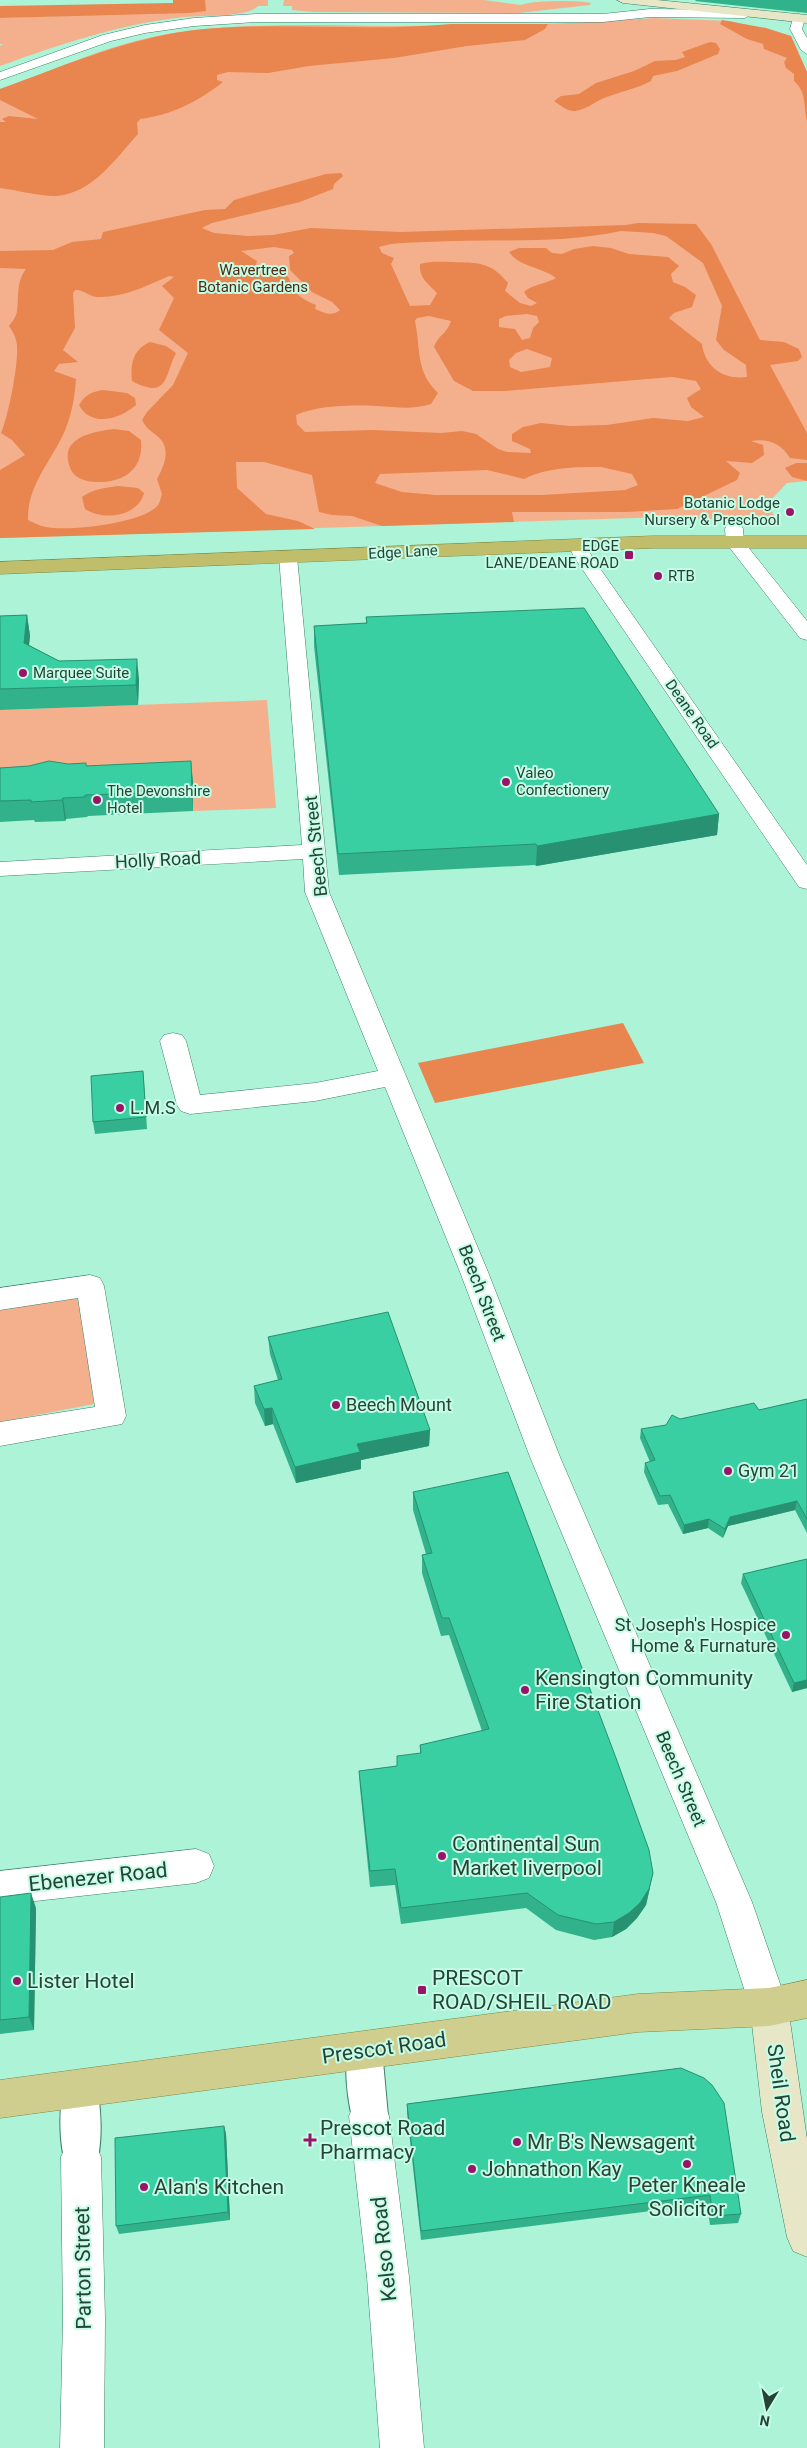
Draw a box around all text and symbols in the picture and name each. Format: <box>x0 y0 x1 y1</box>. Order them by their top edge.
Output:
park label: Wavertree Botanic Gardens <box>198 261 308 296</box>
place label: Botanic Lodge Nursery & Preschool <box>644 494 780 529</box>
marker: Botanic Lodge Nursery & Preschool <box>784 506 796 518</box>
place label: EDGE LANE/DEANE ROAD <box>485 537 619 572</box>
street label: Edge Lane <box>368 541 438 563</box>
marker: EDGE LANE/DEANE ROAD <box>623 549 635 561</box>
place label: RTB <box>668 567 695 585</box>
marker: RTB <box>652 570 664 582</box>
place label: Marquee Suite <box>33 664 129 682</box>
marker: Marquee Suite <box>17 667 29 679</box>
street label: Deane Road <box>662 676 722 752</box>
place label: Valeo Confectionery <box>516 764 609 799</box>
marker: Valeo Confectionery <box>500 776 512 788</box>
place label: The Devonshire Hotel <box>107 782 210 817</box>
marker: The Devonshire Hotel <box>91 794 103 806</box>
street label: Beech Street <box>300 794 331 898</box>
street label: Holly Road <box>114 847 202 872</box>
place label: L.M.S <box>130 1097 176 1118</box>
marker: L.M.S <box>114 1102 126 1114</box>
street label: Beech Street <box>454 1242 511 1344</box>
place label: Beech Mount <box>346 1394 452 1415</box>
marker: Beech Mount <box>330 1399 342 1411</box>
place label: Gym 21 <box>738 1460 799 1481</box>
marker: Gym 21 <box>722 1465 734 1477</box>
place label: St Joseph's Hospice Home & Furnature <box>615 1614 776 1656</box>
marker: St Joseph's Hospice Home & Furnature <box>780 1629 792 1641</box>
place label: Kensington Community Fire Station <box>535 1666 753 1714</box>
marker: Kensington Community Fire Station <box>519 1684 531 1696</box>
street label: Beech Street <box>652 1728 711 1830</box>
place label: Continental Sun Market liverpool <box>452 1832 602 1880</box>
marker: Continental Sun Market liverpool <box>436 1850 448 1862</box>
street label: Ebenezer Road <box>27 1858 169 1896</box>
place label: PRESCOT ROAD/SHEIL ROAD <box>432 1966 612 2014</box>
place label: Lister Hotel <box>27 1969 135 1993</box>
marker: Lister Hotel <box>11 1975 23 1987</box>
marker: PRESCOT ROAD/SHEIL ROAD <box>416 1984 428 1996</box>
street label: Prescot Road <box>320 2027 448 2069</box>
street label: Sheil Road <box>762 2042 800 2144</box>
place label: Prescot Road Pharmacy <box>320 2116 445 2164</box>
place label: Mr B's Newsagent <box>527 2130 695 2154</box>
marker: Prescot Road Pharmacy <box>304 2134 316 2146</box>
marker: Mr B's Newsagent <box>511 2136 523 2148</box>
place label: Johnathon Kay <box>482 2157 622 2181</box>
marker: Peter Kneale Solicitor <box>681 2158 693 2170</box>
marker: Johnathon Kay <box>466 2163 478 2175</box>
place label: Peter Kneale Solicitor <box>628 2173 746 2221</box>
place label: Alan's Kitchen <box>154 2175 284 2199</box>
marker: Alan's Kitchen <box>138 2181 150 2193</box>
street label: Kelso Road <box>367 2195 401 2303</box>
street label: Parton Street <box>70 2206 96 2330</box>
north arrow <box>742 2383 792 2433</box>
text: N <box>758 2412 771 2430</box>

